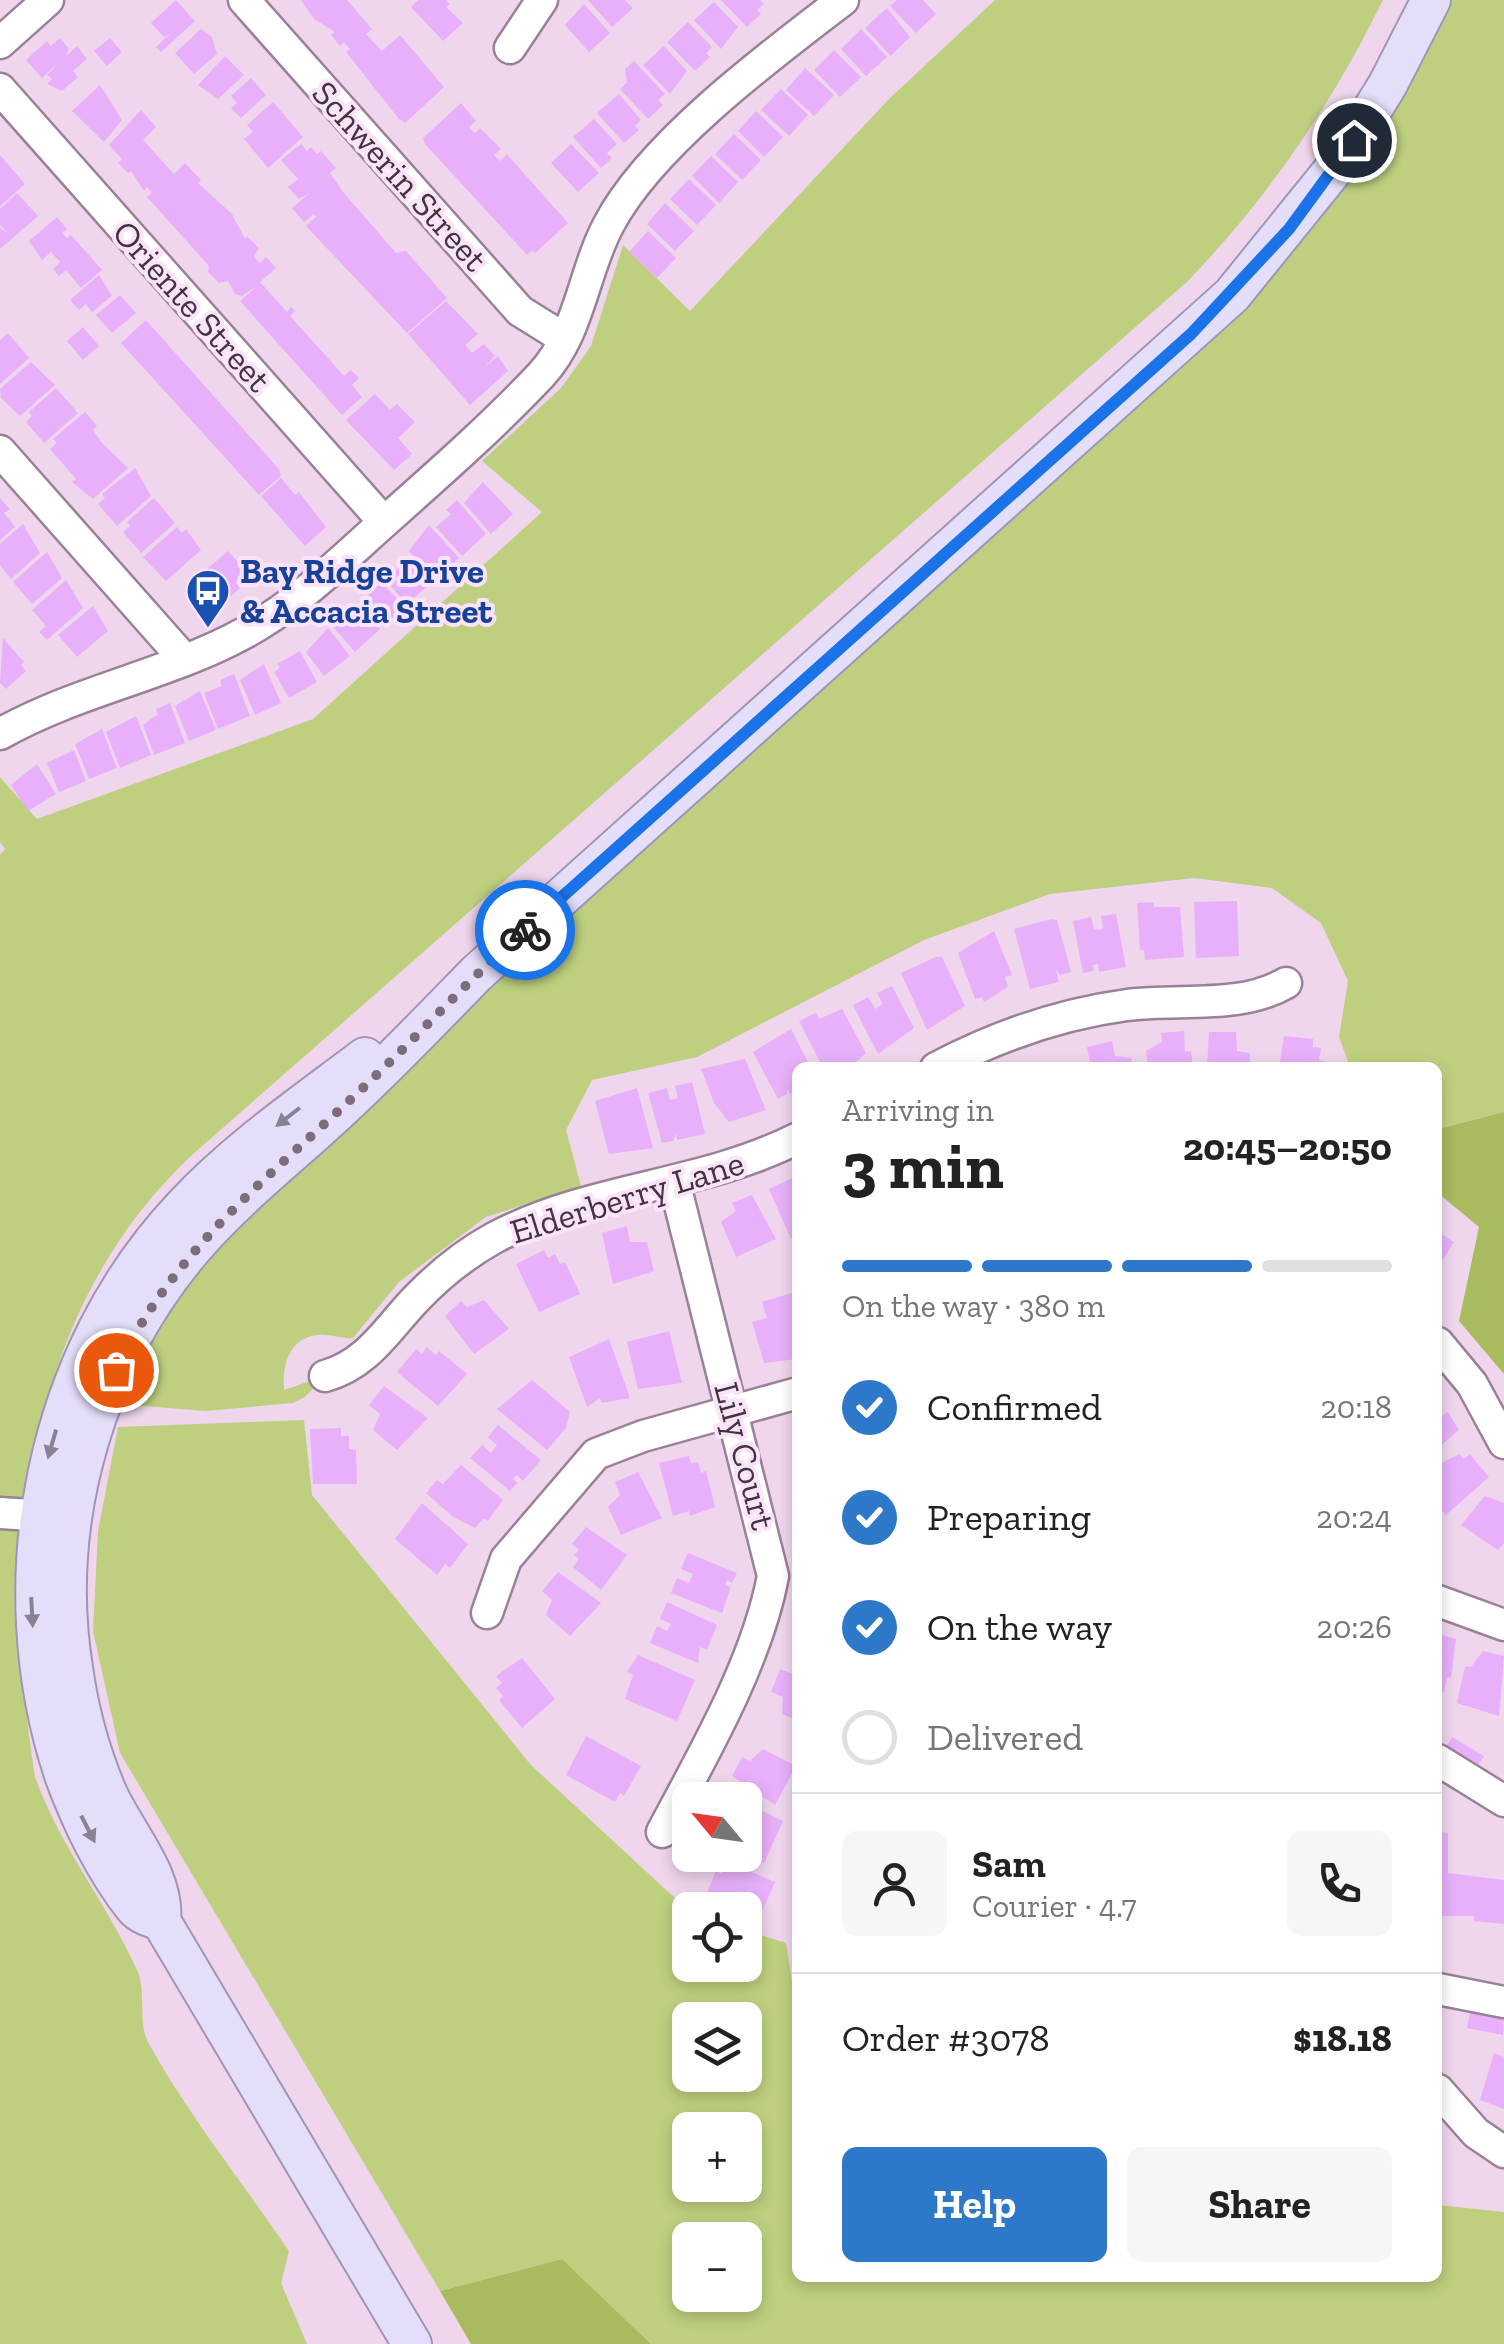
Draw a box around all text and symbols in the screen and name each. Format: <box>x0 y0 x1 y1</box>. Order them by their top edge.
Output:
street label: Schwerin Street <box>304 72 496 280</box>
pin <box>1312 98 1397 183</box>
icon: home <box>1327 113 1382 168</box>
street label: Oriente Street <box>104 212 280 400</box>
place label: Bay Ridge Drive & Accacia Street <box>240 550 493 632</box>
bus stop icon: Bay Ridge Drive & Accacia Street <box>185 568 231 629</box>
courier <box>475 880 575 980</box>
icon: bike <box>498 903 553 958</box>
text: Arriving in <box>842 1091 994 1129</box>
one-way arrow <box>275 1106 301 1127</box>
text: 20:45–20:50 <box>1183 1124 1392 1170</box>
text: 3 min <box>842 1127 1004 1205</box>
street label: Elderberry Lane <box>505 1141 749 1253</box>
text: On the way · 380 m <box>842 1287 1105 1325</box>
pin <box>74 1328 159 1413</box>
icon: bag <box>89 1343 144 1398</box>
street label: Lily Court <box>705 1378 785 1534</box>
icon: check <box>842 1380 897 1435</box>
text: Confirmed <box>927 1384 1102 1430</box>
text: 20:18 <box>1320 1388 1392 1426</box>
one-way arrow <box>44 1429 59 1459</box>
icon: check <box>842 1490 897 1545</box>
text: Preparing <box>927 1494 1091 1540</box>
text: 20:24 <box>1316 1498 1392 1536</box>
one-way arrow <box>25 1596 41 1628</box>
icon: check <box>842 1600 897 1655</box>
text: On the way <box>927 1604 1112 1650</box>
text: 20:26 <box>1316 1608 1392 1646</box>
text: Delivered <box>927 1714 1083 1760</box>
north arrow <box>672 1782 762 1872</box>
map controls <box>672 1782 762 2312</box>
one-way arrow <box>79 1814 96 1843</box>
button: person <box>842 1831 947 1936</box>
button: phone <box>1287 1831 1392 1936</box>
text: Sam <box>972 1841 1046 1887</box>
text: Courier · 4.7 <box>972 1887 1136 1925</box>
button: locate <box>672 1892 762 1982</box>
button: layers <box>672 2002 762 2092</box>
text: Order #3078 <box>842 2015 1050 2061</box>
text: $18.18 <box>1293 2015 1392 2061</box>
button: + <box>672 2112 762 2202</box>
button: Help <box>842 2147 1107 2262</box>
button: Share <box>1127 2147 1392 2262</box>
button: − <box>672 2222 762 2312</box>

